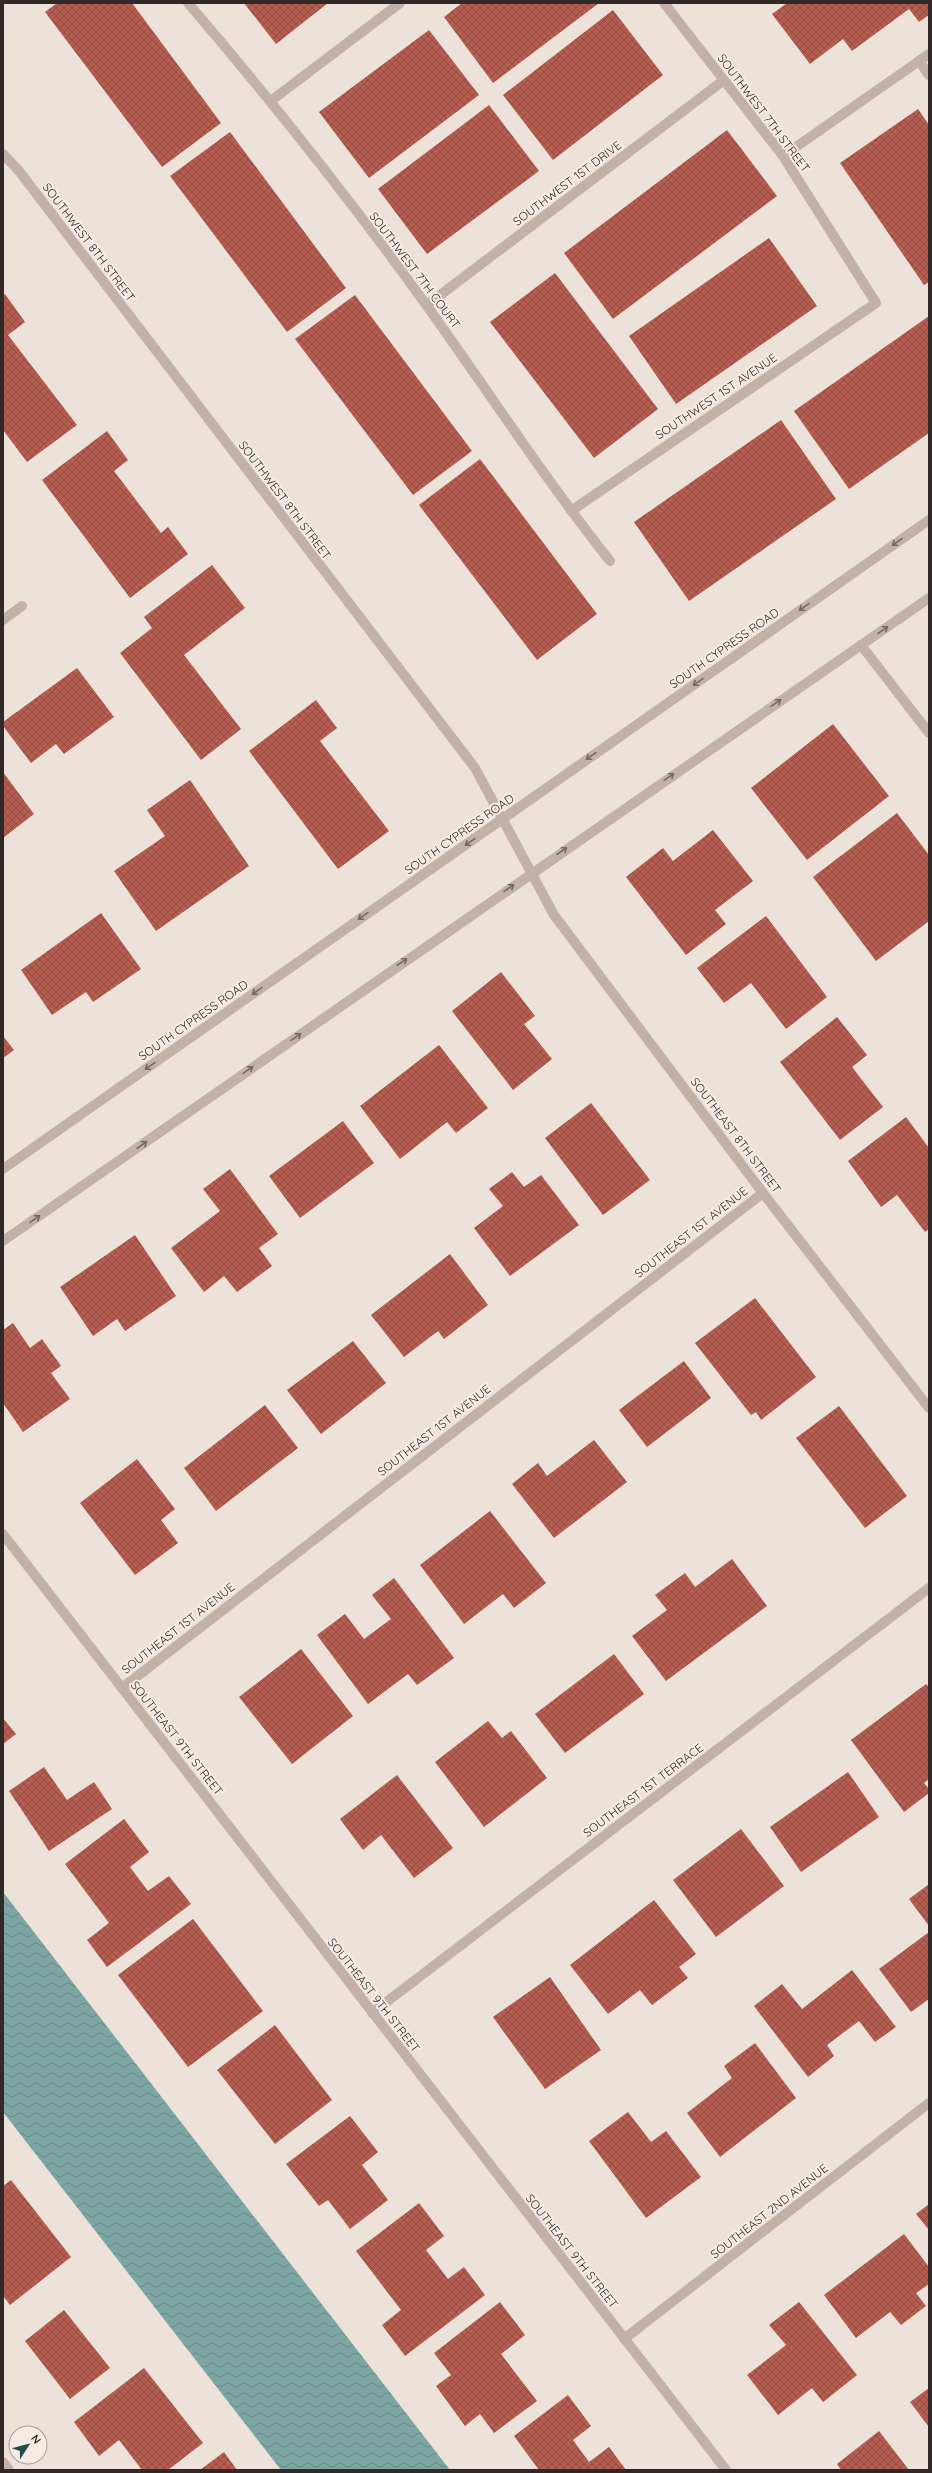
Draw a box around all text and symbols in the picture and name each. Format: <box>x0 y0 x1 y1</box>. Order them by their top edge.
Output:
street label: SOUTHWEST 7TH STREET <box>715 51 813 175</box>
street label: SOUTHWEST 1ST DRIVE <box>510 137 624 229</box>
street label: SOUTHWEST 8TH STREET <box>39 180 139 304</box>
street label: SOUTHWEST 7TH COURT <box>366 209 464 331</box>
street label: SOUTHWEST 1ST AVENUE <box>652 350 780 442</box>
street label: SOUTHWEST 8TH STREET <box>235 438 335 562</box>
one-way arrow <box>892 538 903 546</box>
one-way arrow <box>799 603 810 611</box>
street label: SOUTH CYPRESS ROAD <box>666 604 782 692</box>
one-way arrow <box>878 625 889 634</box>
one-way arrow <box>693 678 704 686</box>
one-way arrow <box>771 699 782 707</box>
one-way arrow <box>586 752 597 760</box>
one-way arrow <box>664 773 675 781</box>
street label: SOUTH CYPRESS ROAD <box>401 790 517 878</box>
one-way arrow <box>465 838 476 846</box>
one-way arrow <box>557 847 568 855</box>
one-way arrow <box>503 884 514 892</box>
one-way arrow <box>358 912 369 920</box>
one-way arrow <box>396 958 407 966</box>
street label: SOUTH CYPRESS ROAD <box>135 976 251 1064</box>
one-way arrow <box>252 987 263 995</box>
one-way arrow <box>290 1033 301 1041</box>
one-way arrow <box>145 1062 156 1070</box>
one-way arrow <box>242 1066 253 1074</box>
street label: SOUTHEAST 8TH STREET <box>688 1074 784 1196</box>
one-way arrow <box>136 1141 147 1149</box>
street label: SOUTHEAST 1ST AVENUE <box>631 1183 751 1281</box>
one-way arrow <box>29 1215 40 1223</box>
street label: SOUTHEAST 1ST AVENUE <box>374 1381 494 1479</box>
street label: SOUTHEAST 1ST AVENUE <box>118 1579 238 1677</box>
street label: SOUTHEAST 9TH STREET <box>128 1678 226 1798</box>
street label: SOUTHEAST 1ST TERRACE <box>580 1740 706 1840</box>
street label: SOUTHEAST 9TH STREET <box>325 1935 423 2055</box>
street label: SOUTHEAST 2ND AVENUE <box>707 2160 831 2262</box>
street label: SOUTHEAST 9TH STREET <box>523 2191 621 2311</box>
north arrow <box>8 2425 48 2465</box>
text: N <box>28 2432 44 2447</box>

